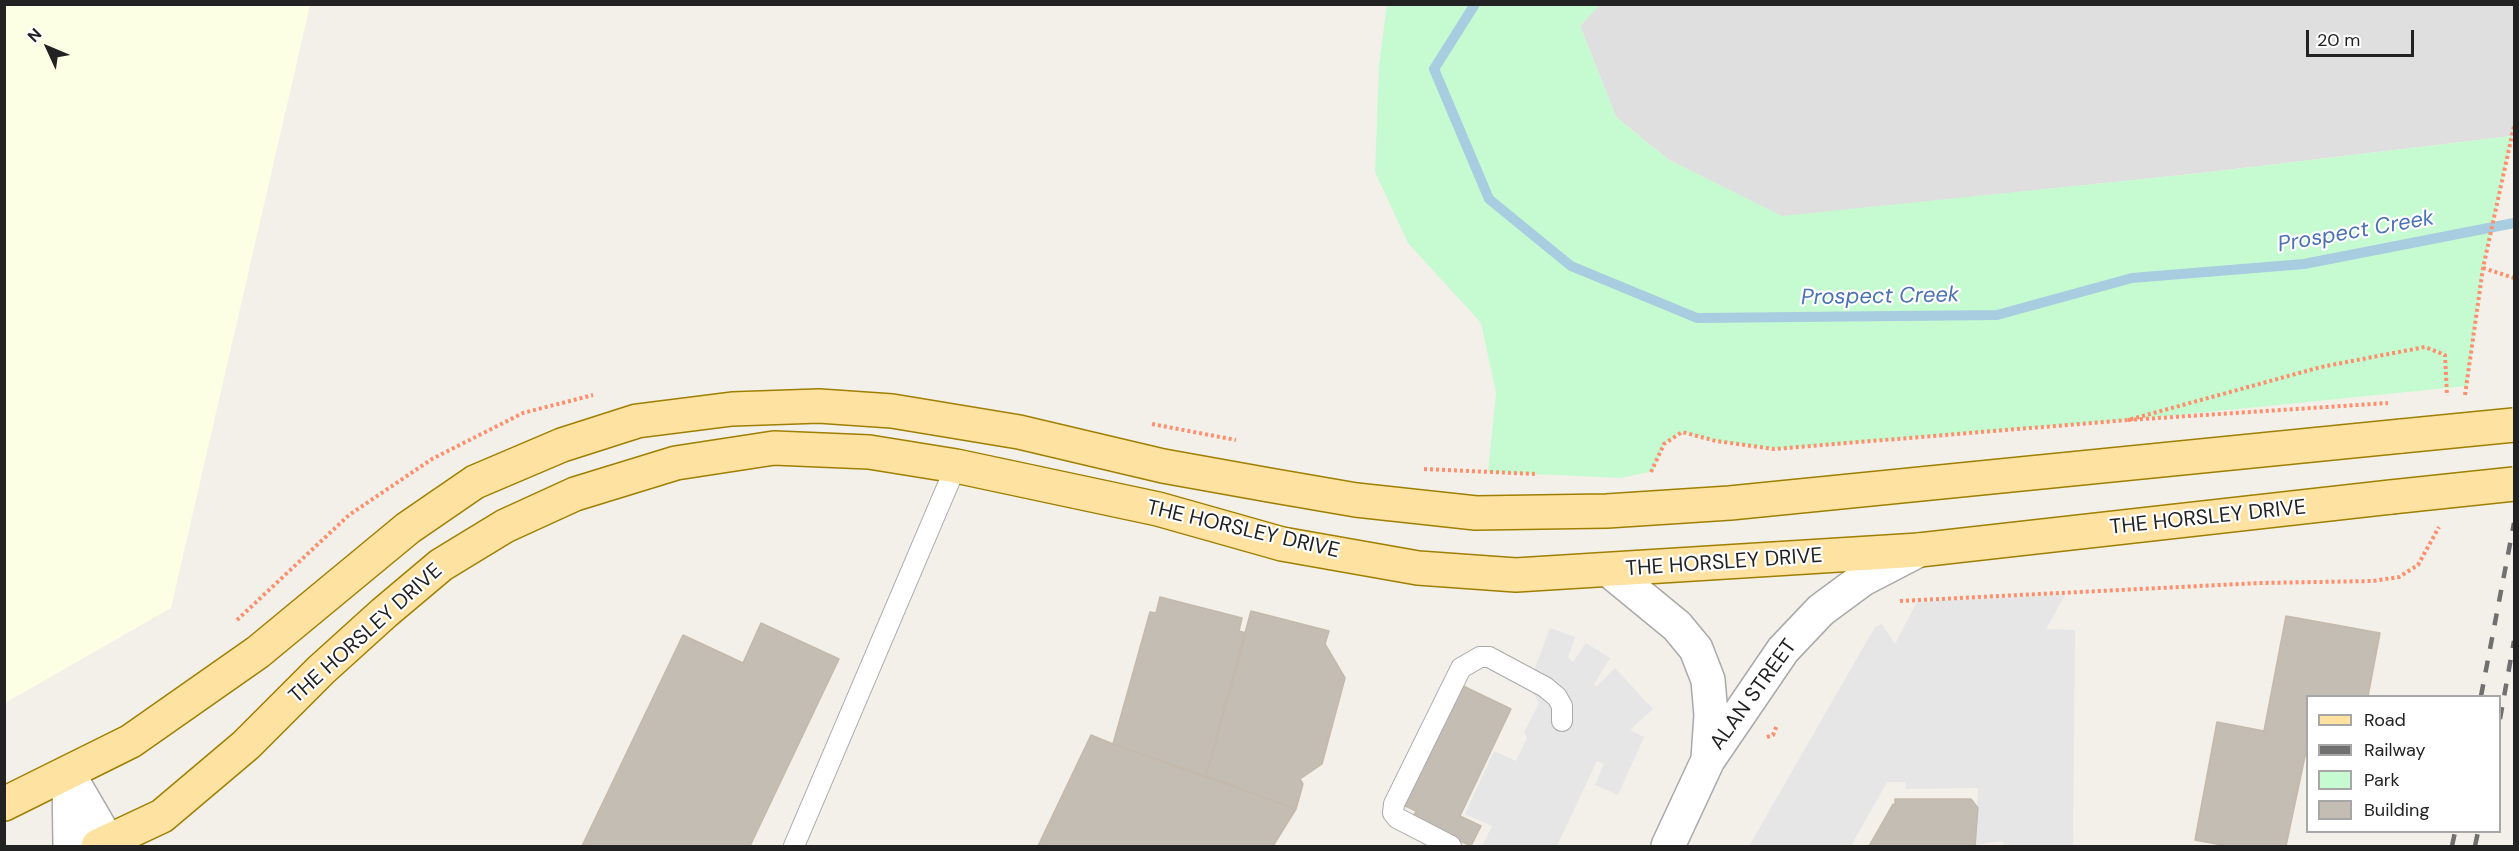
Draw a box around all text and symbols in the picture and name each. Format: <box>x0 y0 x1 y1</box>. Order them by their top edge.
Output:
north arrow <box>18 18 78 78</box>
scale bar <box>2309 18 2417 56</box>
text: N <box>23 24 46 47</box>
text: 20 m <box>2317 28 2360 52</box>
water label: Prospect Creek <box>2276 205 2436 259</box>
water label: Prospect Creek <box>1801 282 1959 312</box>
street label: THE HORSLEY DRIVE <box>2109 495 2307 541</box>
street label: THE HORSLEY DRIVE <box>1144 496 1342 564</box>
street label: THE HORSLEY DRIVE <box>1625 544 1823 582</box>
street label: THE HORSLEY DRIVE <box>284 559 448 709</box>
street label: ALAN STREET <box>1705 635 1803 755</box>
legend <box>2306 695 2501 833</box>
text: Road <box>2364 708 2406 732</box>
text: Railway <box>2364 738 2426 762</box>
text: Park <box>2364 768 2400 792</box>
text: Building <box>2364 798 2429 822</box>

